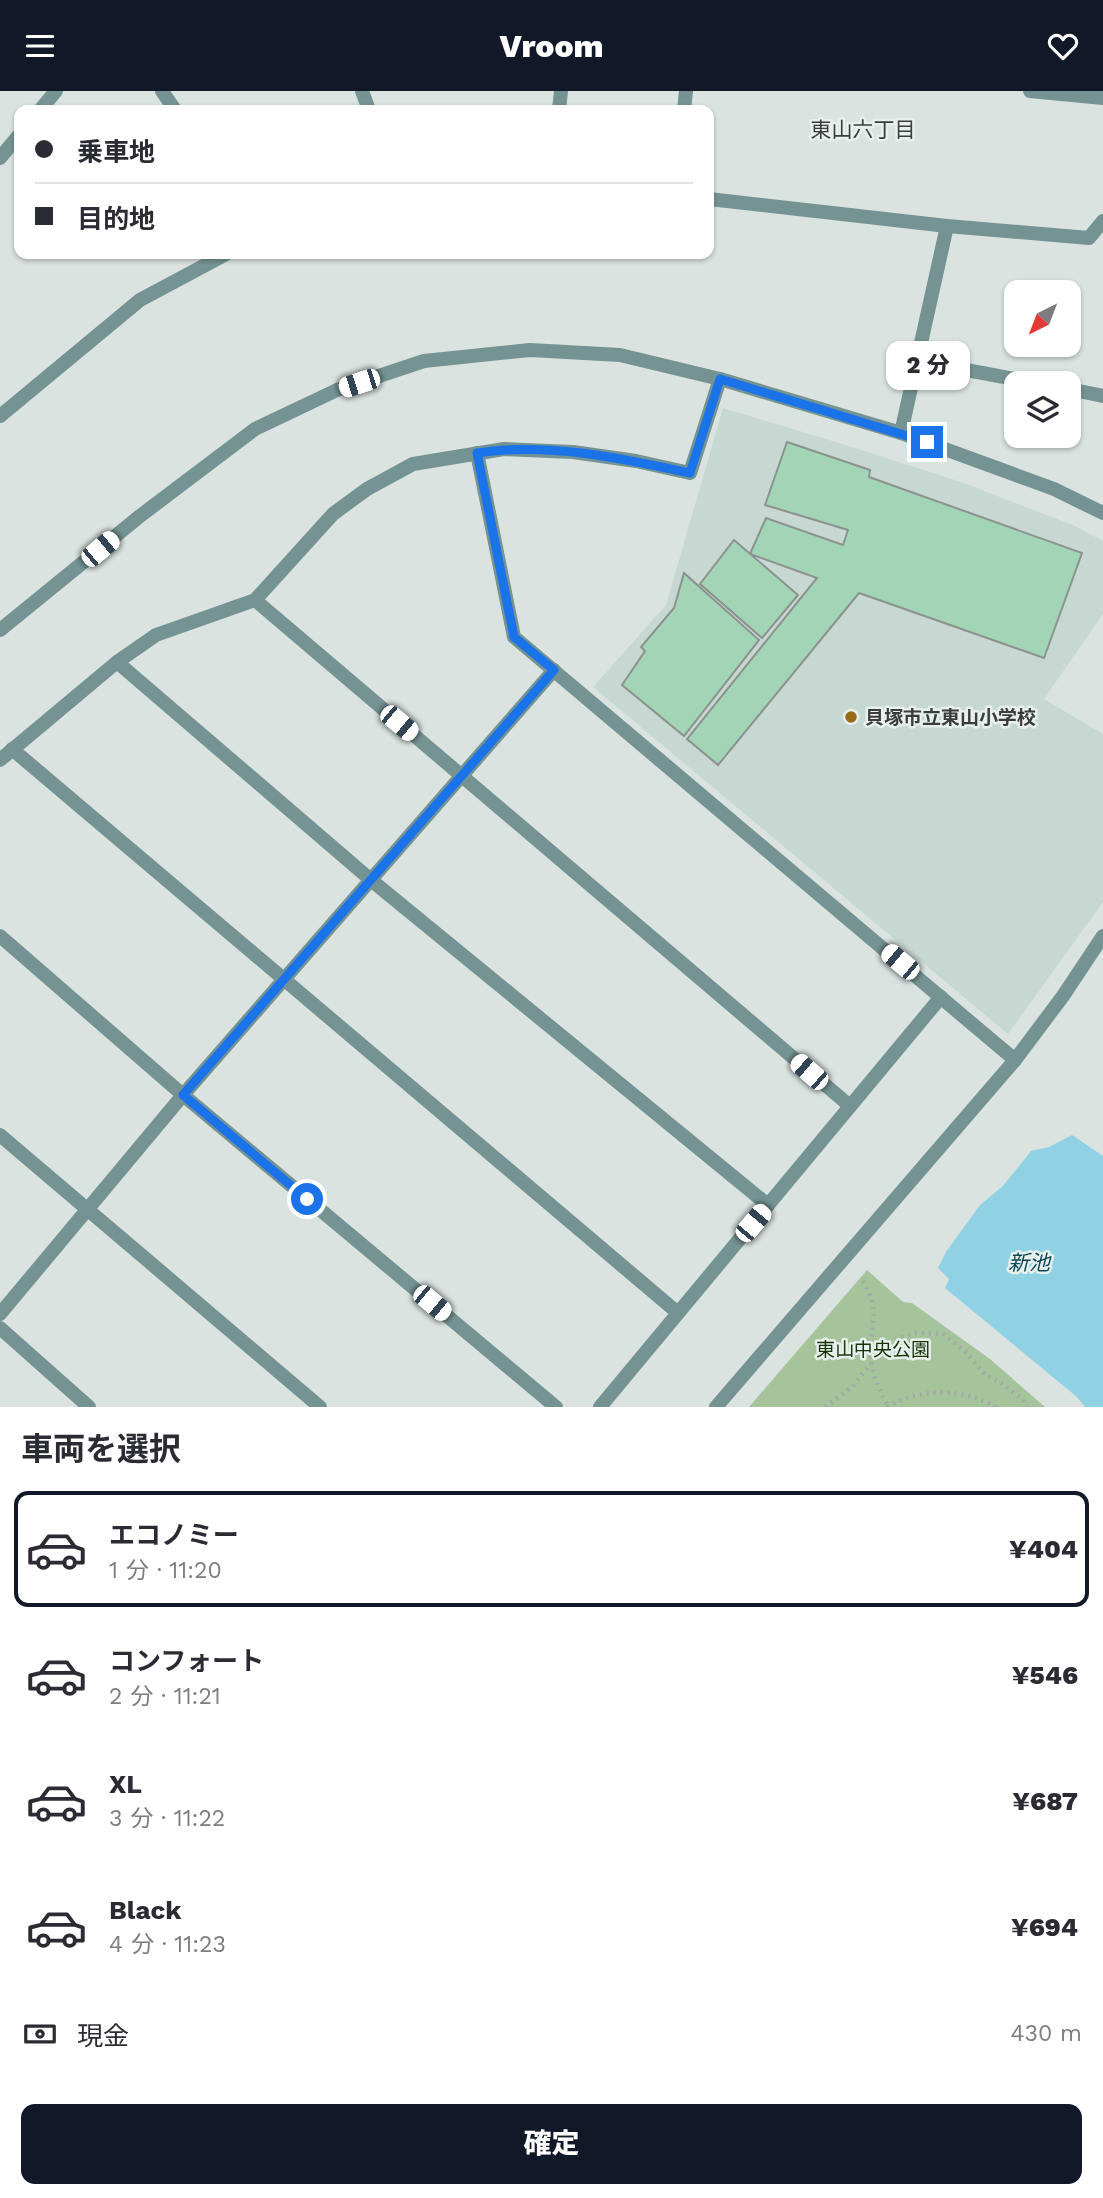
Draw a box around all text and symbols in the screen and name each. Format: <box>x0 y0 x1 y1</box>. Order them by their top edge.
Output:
icon: menu <box>21 27 59 65</box>
text: Vroom <box>499 27 604 65</box>
icon: heart <box>1044 27 1082 65</box>
district label: 東山六丁目 <box>811 117 916 142</box>
text: 乗車地 <box>77 137 155 167</box>
text: 目的地 <box>77 204 155 234</box>
north arrow <box>1004 280 1082 357</box>
map controls <box>1004 280 1081 448</box>
callout: 2 分 <box>885 341 969 389</box>
text: 2 分 <box>907 352 949 379</box>
car <box>336 367 383 399</box>
button: layers <box>1004 371 1081 448</box>
route end <box>911 426 943 458</box>
car <box>78 527 123 571</box>
car <box>377 701 422 745</box>
place label: 貝塚市立東山小学校 <box>865 706 1036 729</box>
marker: 貝塚市立東山小学校 <box>843 709 859 725</box>
car <box>878 940 923 984</box>
car <box>787 1050 832 1094</box>
route start <box>291 1183 323 1215</box>
car <box>732 1200 775 1246</box>
water label: 新池 <box>1008 1250 1052 1275</box>
car <box>410 1281 455 1325</box>
park label: 東山中央公園 <box>816 1338 930 1361</box>
text: 車両を選択 <box>21 1430 181 1468</box>
icon: car <box>25 1518 88 1581</box>
text: エコノミー <box>109 1520 239 1550</box>
text: ¥404 <box>1009 1534 1078 1564</box>
text: 1 分 · 11:20 <box>109 1557 222 1584</box>
icon: car <box>25 1644 88 1707</box>
text: コンフォート <box>109 1646 264 1676</box>
text: ¥546 <box>1012 1660 1078 1690</box>
text: 2 分 · 11:21 <box>109 1683 221 1710</box>
text: XL <box>109 1769 142 1799</box>
icon: car <box>25 1770 88 1833</box>
text: ¥687 <box>1012 1786 1078 1816</box>
text: 3 分 · 11:22 <box>109 1805 225 1832</box>
text: Black <box>109 1895 181 1925</box>
icon: car <box>25 1896 88 1959</box>
text: ¥694 <box>1011 1912 1078 1942</box>
text: 4 分 · 11:23 <box>109 1931 226 1958</box>
icon: cash <box>21 2015 59 2053</box>
text: 430 m <box>1010 2020 1082 2047</box>
text: 現金 <box>77 2021 129 2051</box>
button: 確定 <box>21 2104 1082 2184</box>

